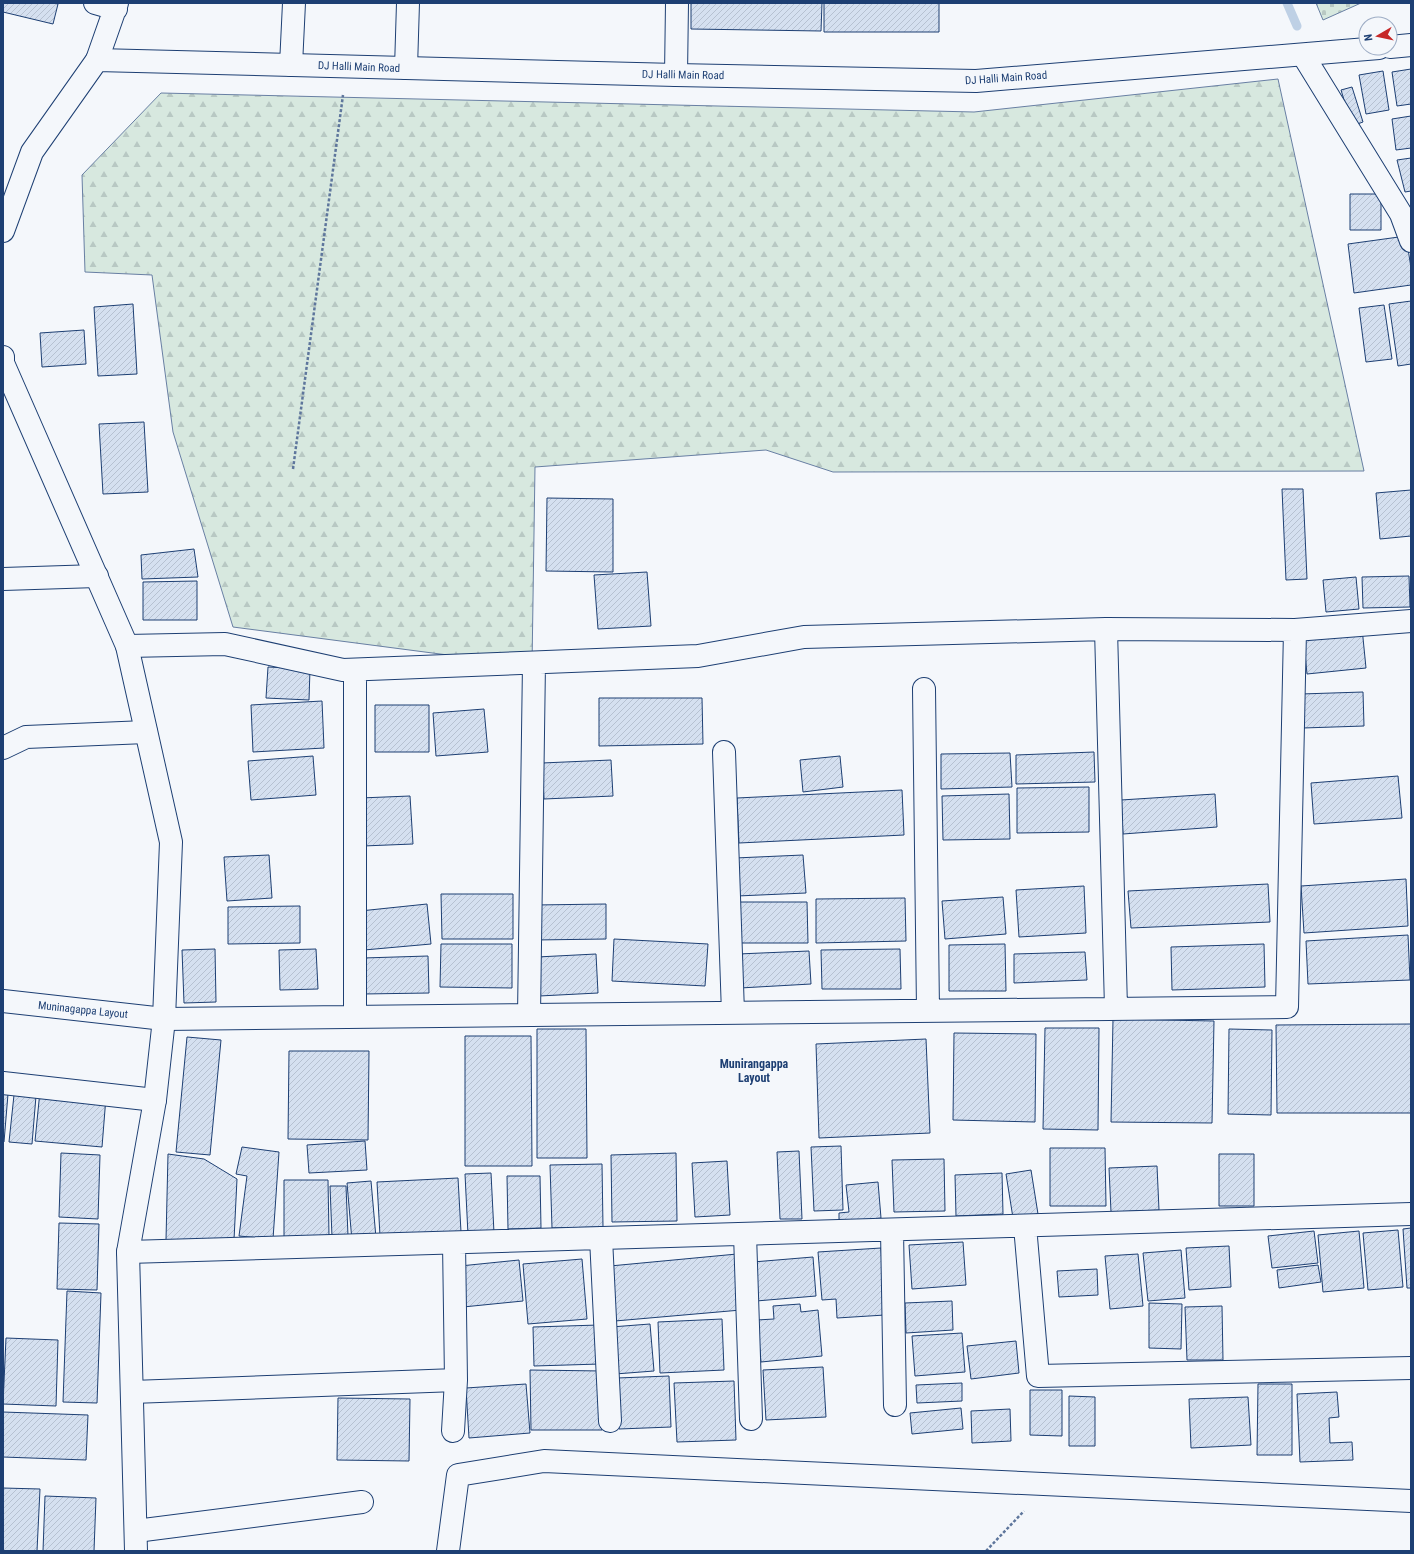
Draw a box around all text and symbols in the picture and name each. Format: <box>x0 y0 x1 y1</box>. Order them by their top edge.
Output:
north arrow <box>1358 16 1398 56</box>
text: N <box>1362 33 1376 42</box>
street label: DJ Halli Main Road <box>318 59 400 75</box>
street label: DJ Halli Main Road <box>642 68 724 82</box>
street label: DJ Halli Main Road <box>964 69 1048 87</box>
street label: Muninagappa Layout <box>37 999 129 1021</box>
district label: Munirangappa Layout <box>720 1057 789 1085</box>

